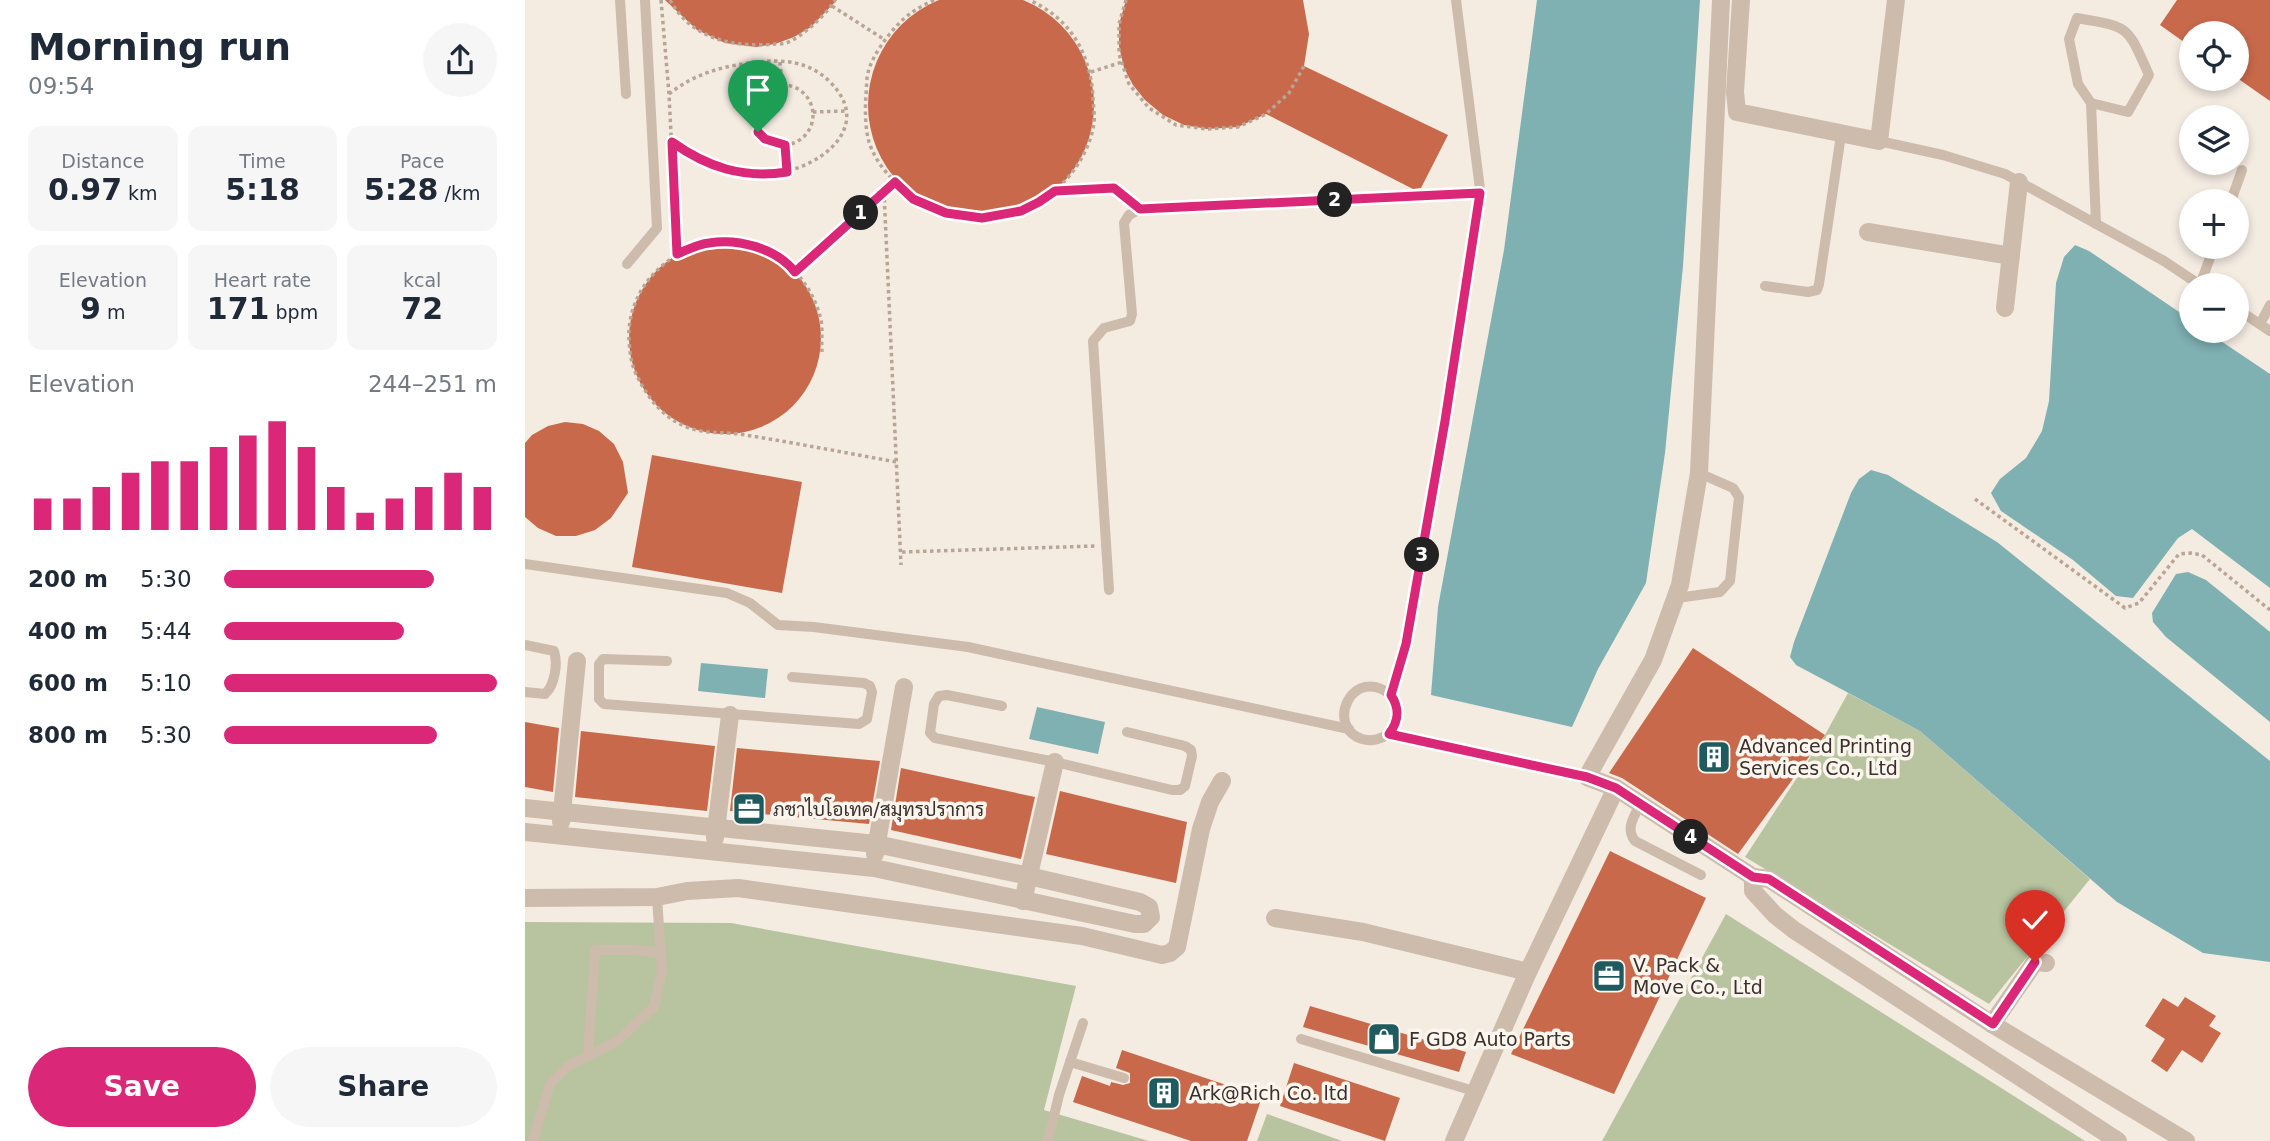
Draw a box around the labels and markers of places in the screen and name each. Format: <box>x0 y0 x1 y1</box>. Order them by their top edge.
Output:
pin <box>728 60 788 132</box>
pin: 2 <box>1317 182 1353 218</box>
pin: 1 <box>843 196 879 230</box>
pin: 3 <box>1405 538 1439 572</box>
place label: Advanced Printing Services Co., Ltd <box>1739 735 1912 779</box>
building icon: Advanced Printing Services Co., Ltd <box>1695 738 1733 776</box>
office icon: ภชาไบโอเทค/สมุทรปราการ <box>730 790 768 828</box>
place label: ภชาไบโอเทค/สมุทรปราการ <box>773 797 984 822</box>
pin: 4 <box>1673 820 1709 854</box>
pin <box>2005 890 2065 962</box>
place label: V. Pack & Move Co., Ltd <box>1633 954 1763 998</box>
office icon: V. Pack & Move Co., Ltd <box>1590 957 1628 995</box>
shop icon: F GD8 Auto Parts <box>1365 1020 1403 1058</box>
place label: F GD8 Auto Parts <box>1409 1028 1571 1050</box>
building icon: Ark@Rich Co. ltd <box>1145 1074 1183 1112</box>
place label: Ark@Rich Co. ltd <box>1189 1082 1348 1104</box>

